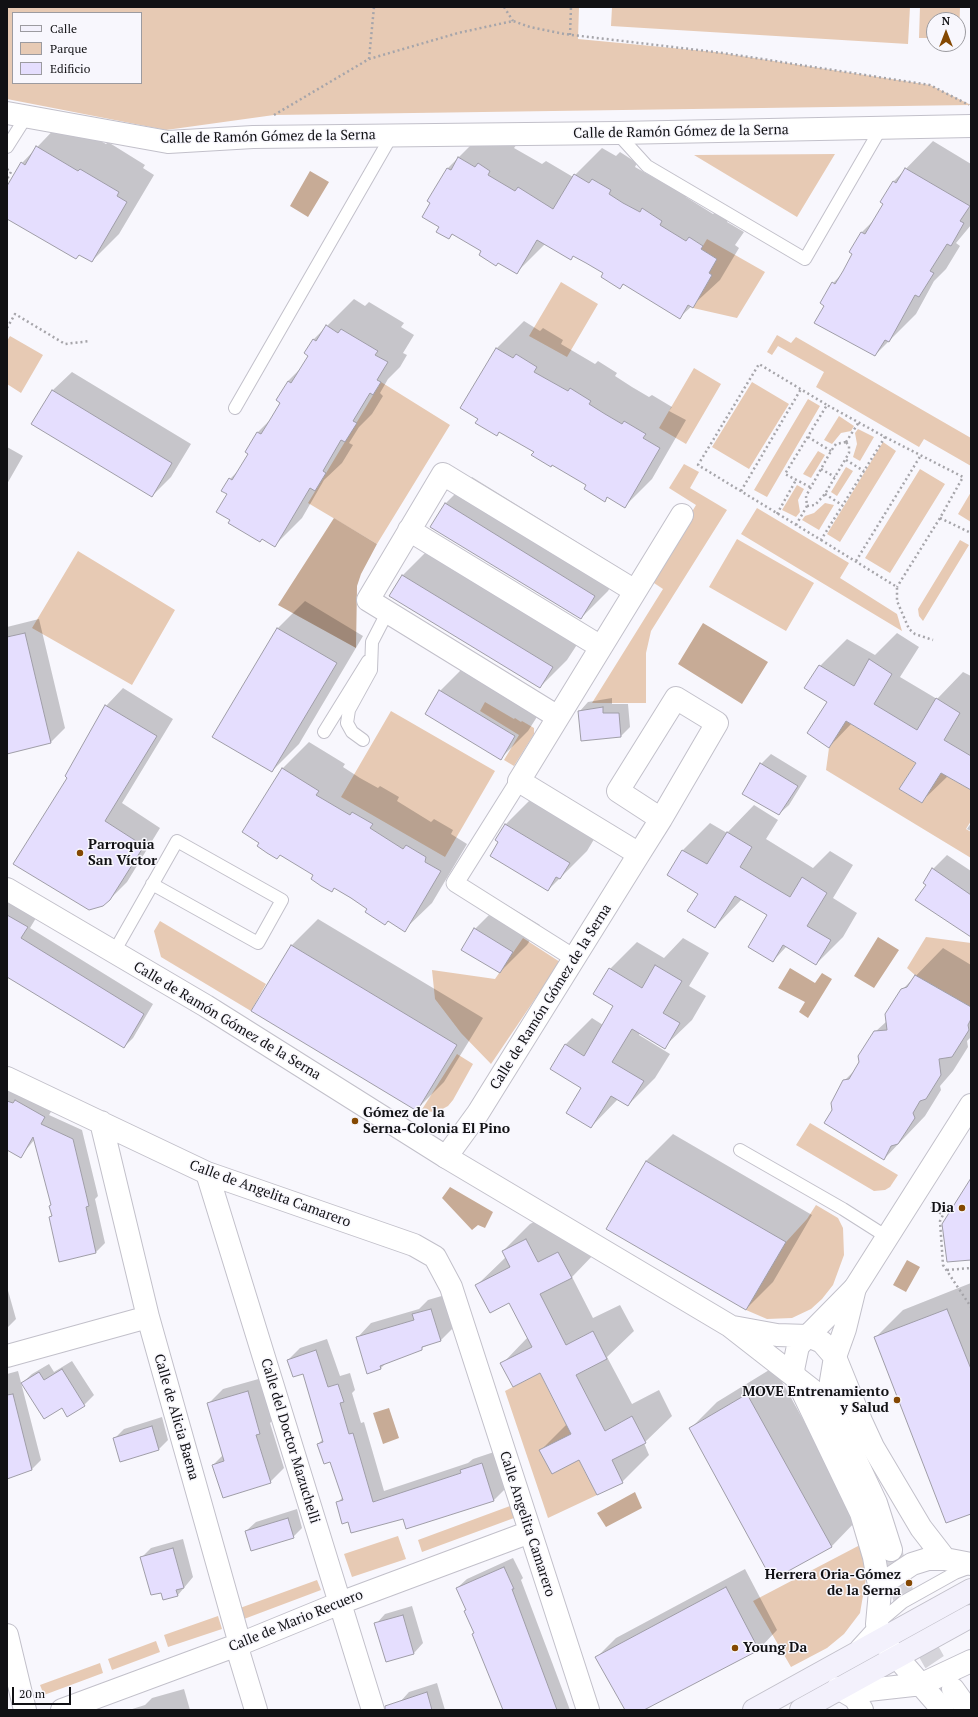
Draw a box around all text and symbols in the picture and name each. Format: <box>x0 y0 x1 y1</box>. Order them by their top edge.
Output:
legend <box>12 12 142 84</box>
north arrow <box>926 12 966 52</box>
text: N <box>942 14 950 28</box>
text: Calle <box>50 21 77 36</box>
text: Parque <box>50 41 87 56</box>
text: Edificio <box>50 61 90 76</box>
street label: Calle de Ramón Gómez de la Serna <box>573 122 789 142</box>
street label: Calle de Ramón Gómez de la Serna <box>160 127 376 147</box>
place label: Parroquia San Víctor <box>88 837 157 870</box>
marker: Parroquia San Víctor <box>75 848 85 858</box>
street label: Calle de Ramón Gómez de la Serna <box>487 901 615 1093</box>
street label: Calle de Ramón Gómez de la Serna <box>130 958 324 1084</box>
place label: Gómez de la Serna-Colonia El Pino <box>363 1105 510 1138</box>
marker: Gómez de la Serna-Colonia El Pino <box>350 1116 360 1126</box>
street label: Calle de Angelita Camarero <box>187 1157 353 1231</box>
place label: Dia <box>931 1200 954 1216</box>
marker: Dia <box>957 1203 967 1213</box>
street label: Calle de Alicia Baena <box>150 1352 202 1482</box>
street label: Calle del Doctor Mazuchelli <box>257 1356 323 1526</box>
place label: MOVE Entrenamiento y Salud <box>742 1384 889 1416</box>
marker: MOVE Entrenamiento y Salud <box>892 1395 902 1405</box>
street label: Calle Angelita Camarero <box>496 1449 558 1599</box>
place label: Herrera Oria-Gómez de la Serna <box>765 1567 901 1600</box>
marker: Herrera Oria-Gómez de la Serna <box>904 1578 914 1588</box>
street label: Calle de Mario Recuero <box>226 1586 366 1656</box>
place label: Young Da <box>743 1640 807 1656</box>
marker: Young Da <box>730 1643 740 1653</box>
scale bar <box>14 1679 73 1705</box>
text: 20 m <box>19 1686 45 1701</box>

